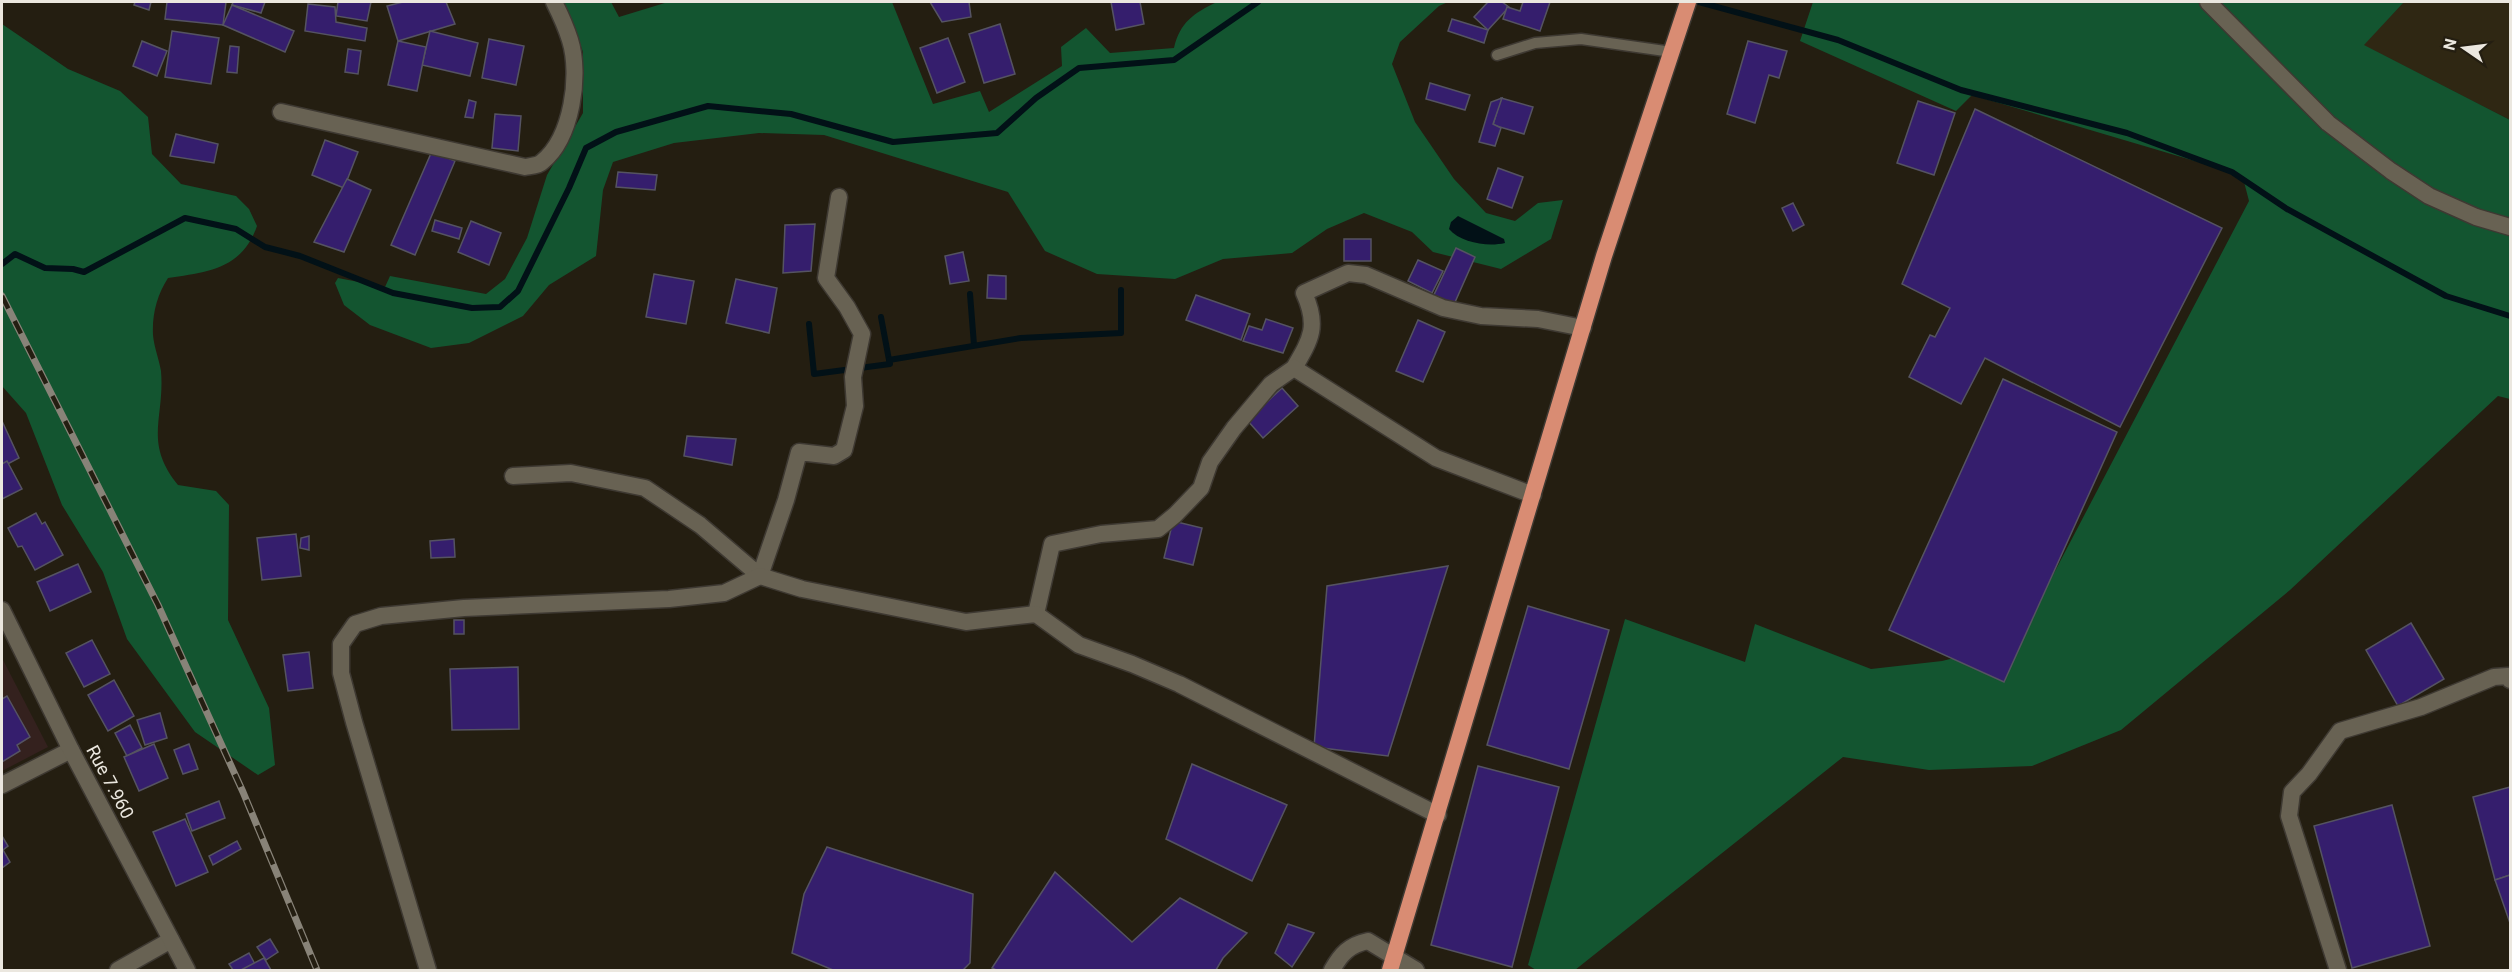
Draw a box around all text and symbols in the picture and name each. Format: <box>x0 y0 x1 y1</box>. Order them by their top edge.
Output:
north arrow <box>2434 18 2494 78</box>
text: N <box>2439 37 2461 52</box>
street label: Rue 7.960 <box>82 741 139 822</box>

